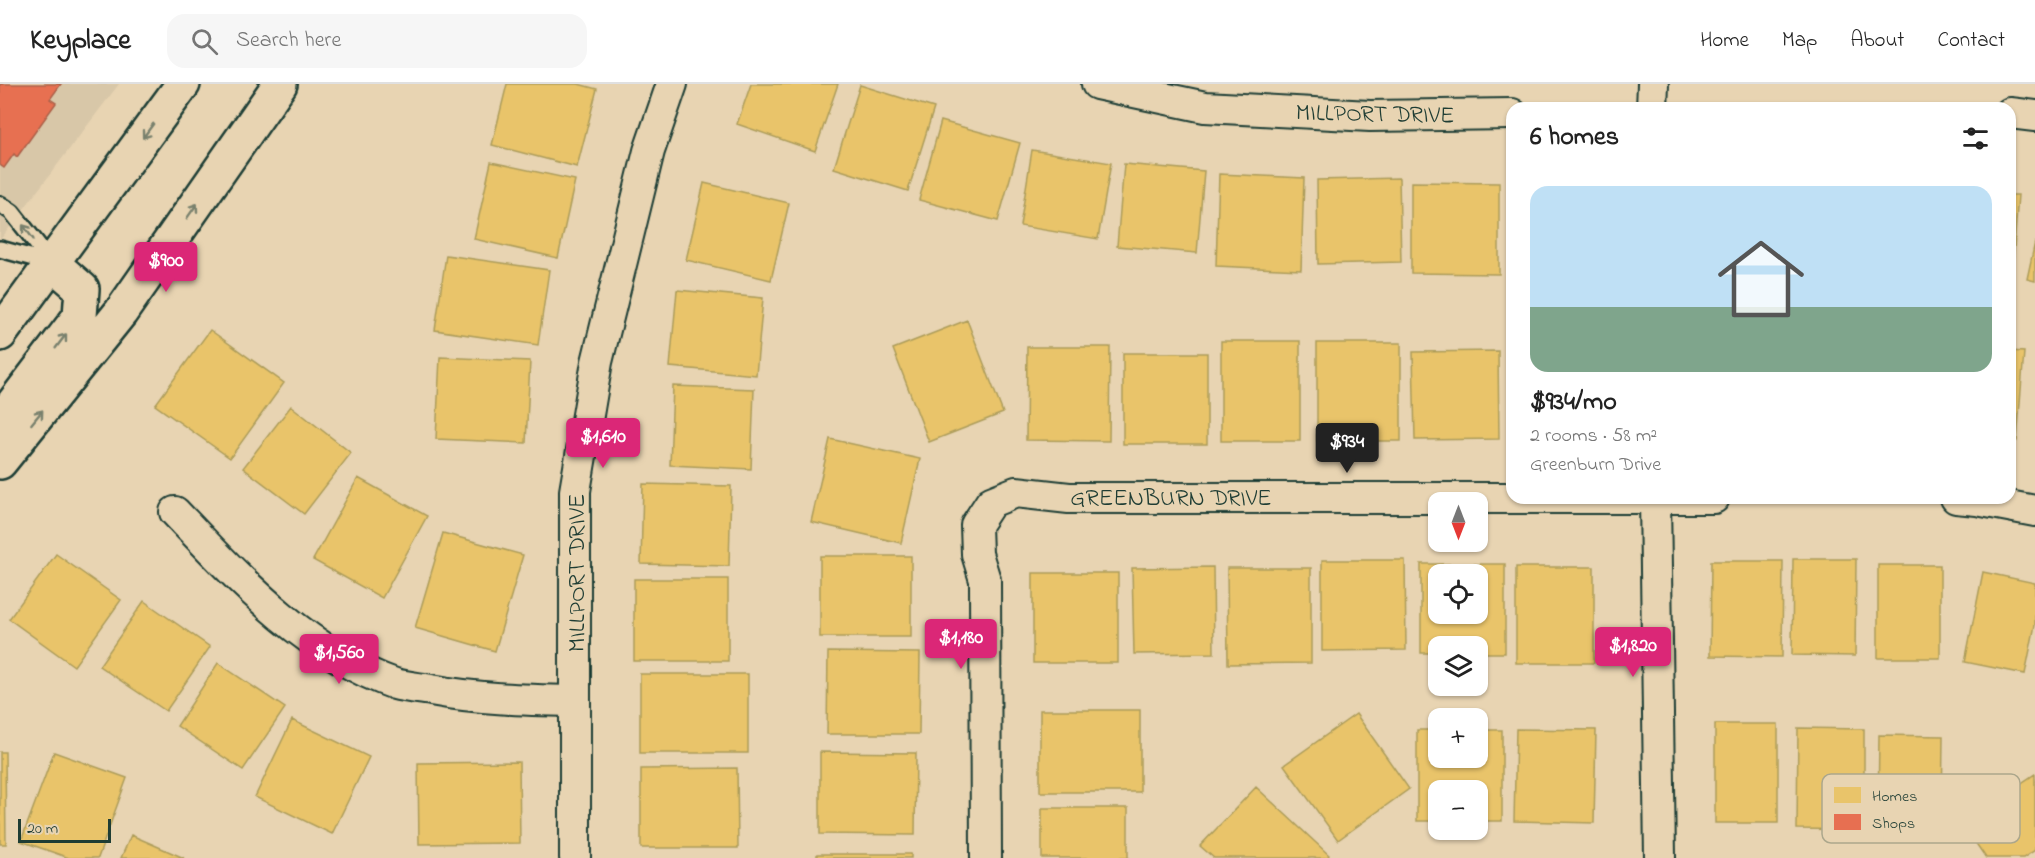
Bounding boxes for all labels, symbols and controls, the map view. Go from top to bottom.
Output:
search box [167,14,587,68]
text: Keyplace [30,21,131,62]
icon: search [188,25,221,58]
text: Search here [236,25,341,57]
text: Home [1700,26,1749,56]
text: Map [1782,26,1817,56]
text: About [1850,26,1904,56]
text: Contact [1937,26,2005,56]
street label: MILLPORT DRIVE [1295,97,1455,134]
text: 6 homes [1530,119,1619,157]
icon: filters [1959,122,1992,155]
one-way arrow [142,123,155,139]
one-way arrow [186,204,198,220]
one-way arrow [21,224,34,240]
icon: home [1707,225,1815,333]
pin: $900 [130,242,202,293]
text: $900 [148,247,184,276]
one-way arrow [54,334,67,350]
text: $934/mo [1530,384,1617,422]
one-way arrow [30,409,43,425]
pin: $1,610 [554,418,652,469]
text: 2 rooms · 58 m² [1530,422,1657,451]
text: $1,610 [580,423,626,452]
pin: $934 [1311,423,1383,474]
text: $934 [1330,428,1364,457]
text: Greenburn Drive [1530,451,1661,480]
street label: GREENBURN DRIVE [1070,482,1272,517]
north arrow [1428,492,1488,552]
map controls [1428,492,1488,840]
street label: MILLPORT DRIVE [561,494,596,652]
button: locate [1428,564,1488,624]
pin: $1,180 [912,619,1010,670]
text: $1,180 [939,624,983,653]
pin: $1,820 [1584,627,1682,678]
text: $1,820 [1609,632,1657,661]
pin: $1,560 [290,634,388,685]
button: layers [1428,636,1488,696]
text: $1,560 [314,639,364,668]
button: + [1428,708,1488,768]
legend [1822,774,2020,843]
button: − [1428,780,1488,840]
text: Homes [1872,785,1917,809]
text: Shops [1872,812,1915,836]
scale bar [18,816,111,844]
text: 20 m [27,817,58,841]

